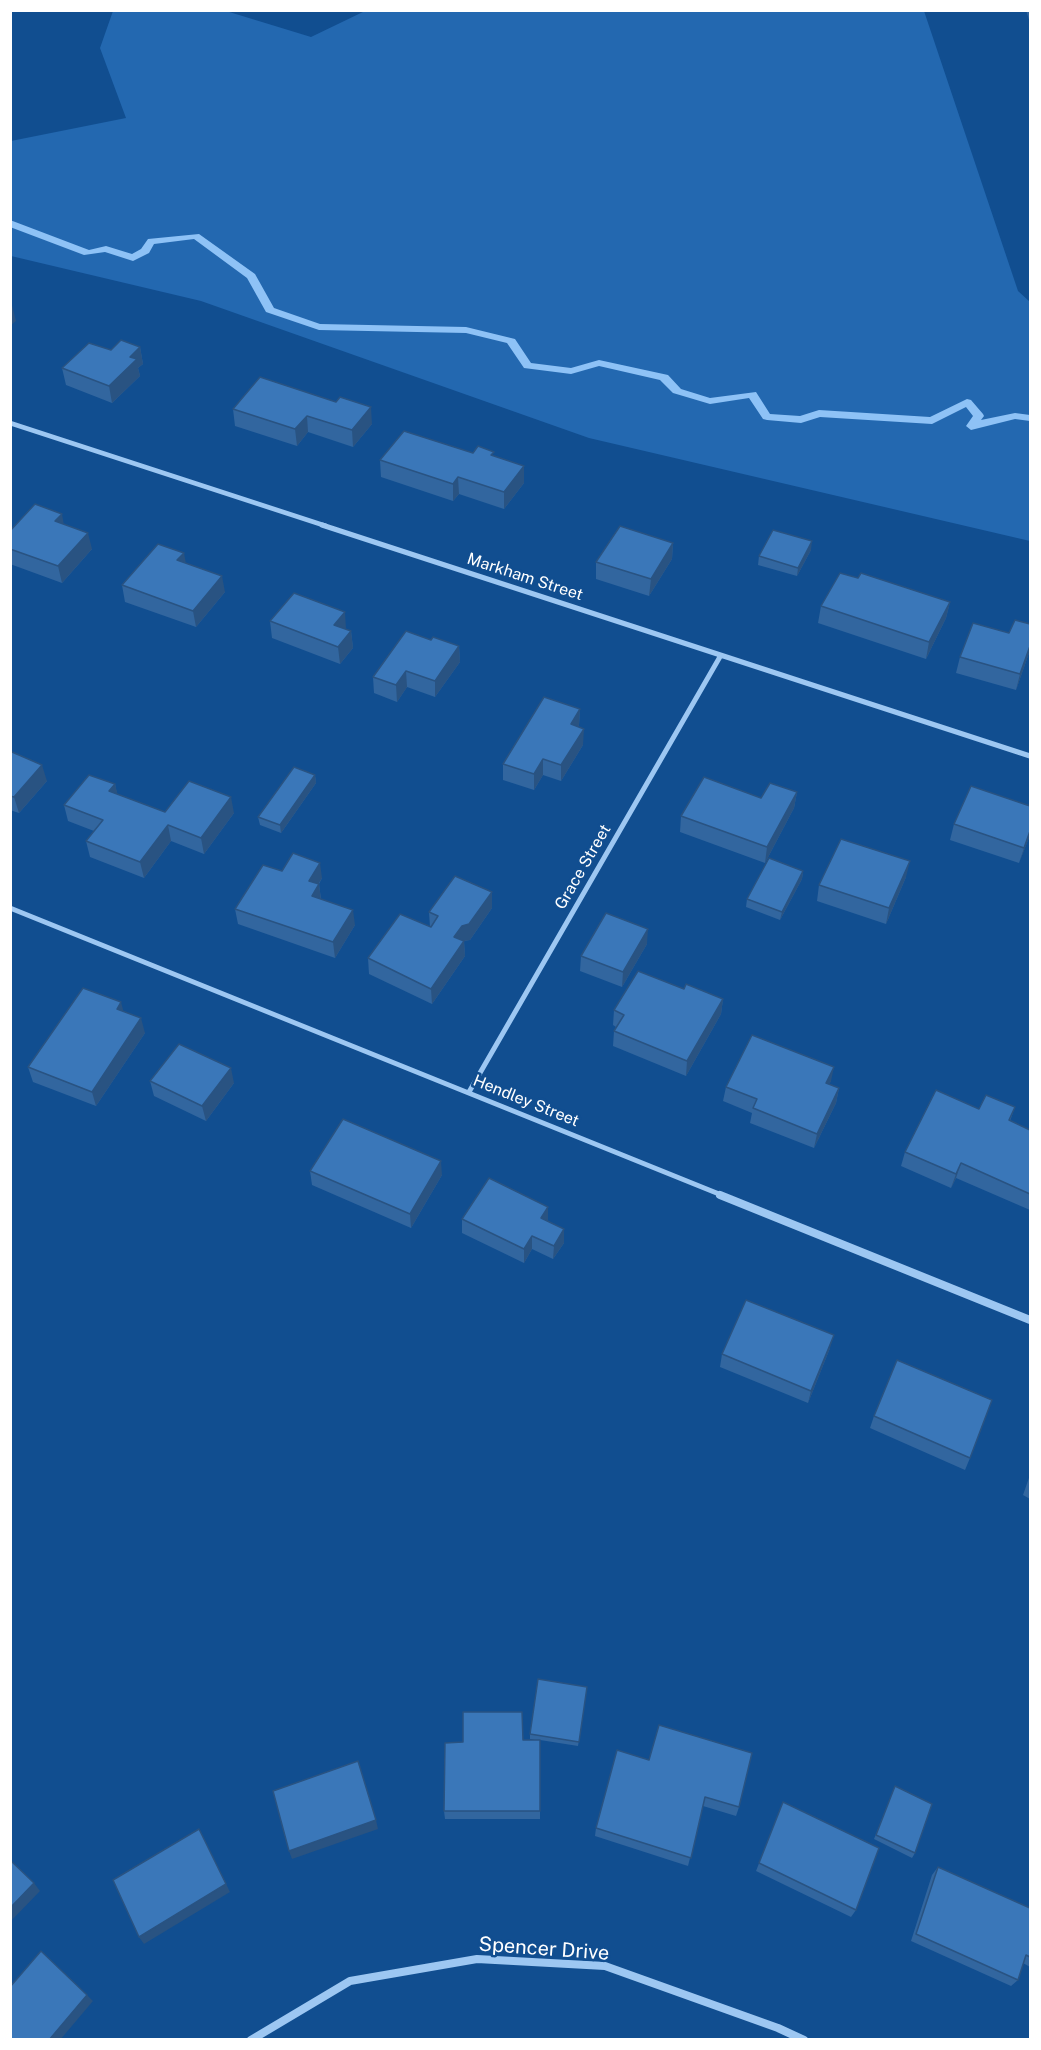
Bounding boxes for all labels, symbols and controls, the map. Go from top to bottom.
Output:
street label: Markham Street [465,549,585,605]
street label: Grace Street [551,821,615,913]
street label: Hendley Street [470,1071,582,1131]
street label: Spencer Drive [478,1932,610,1966]

